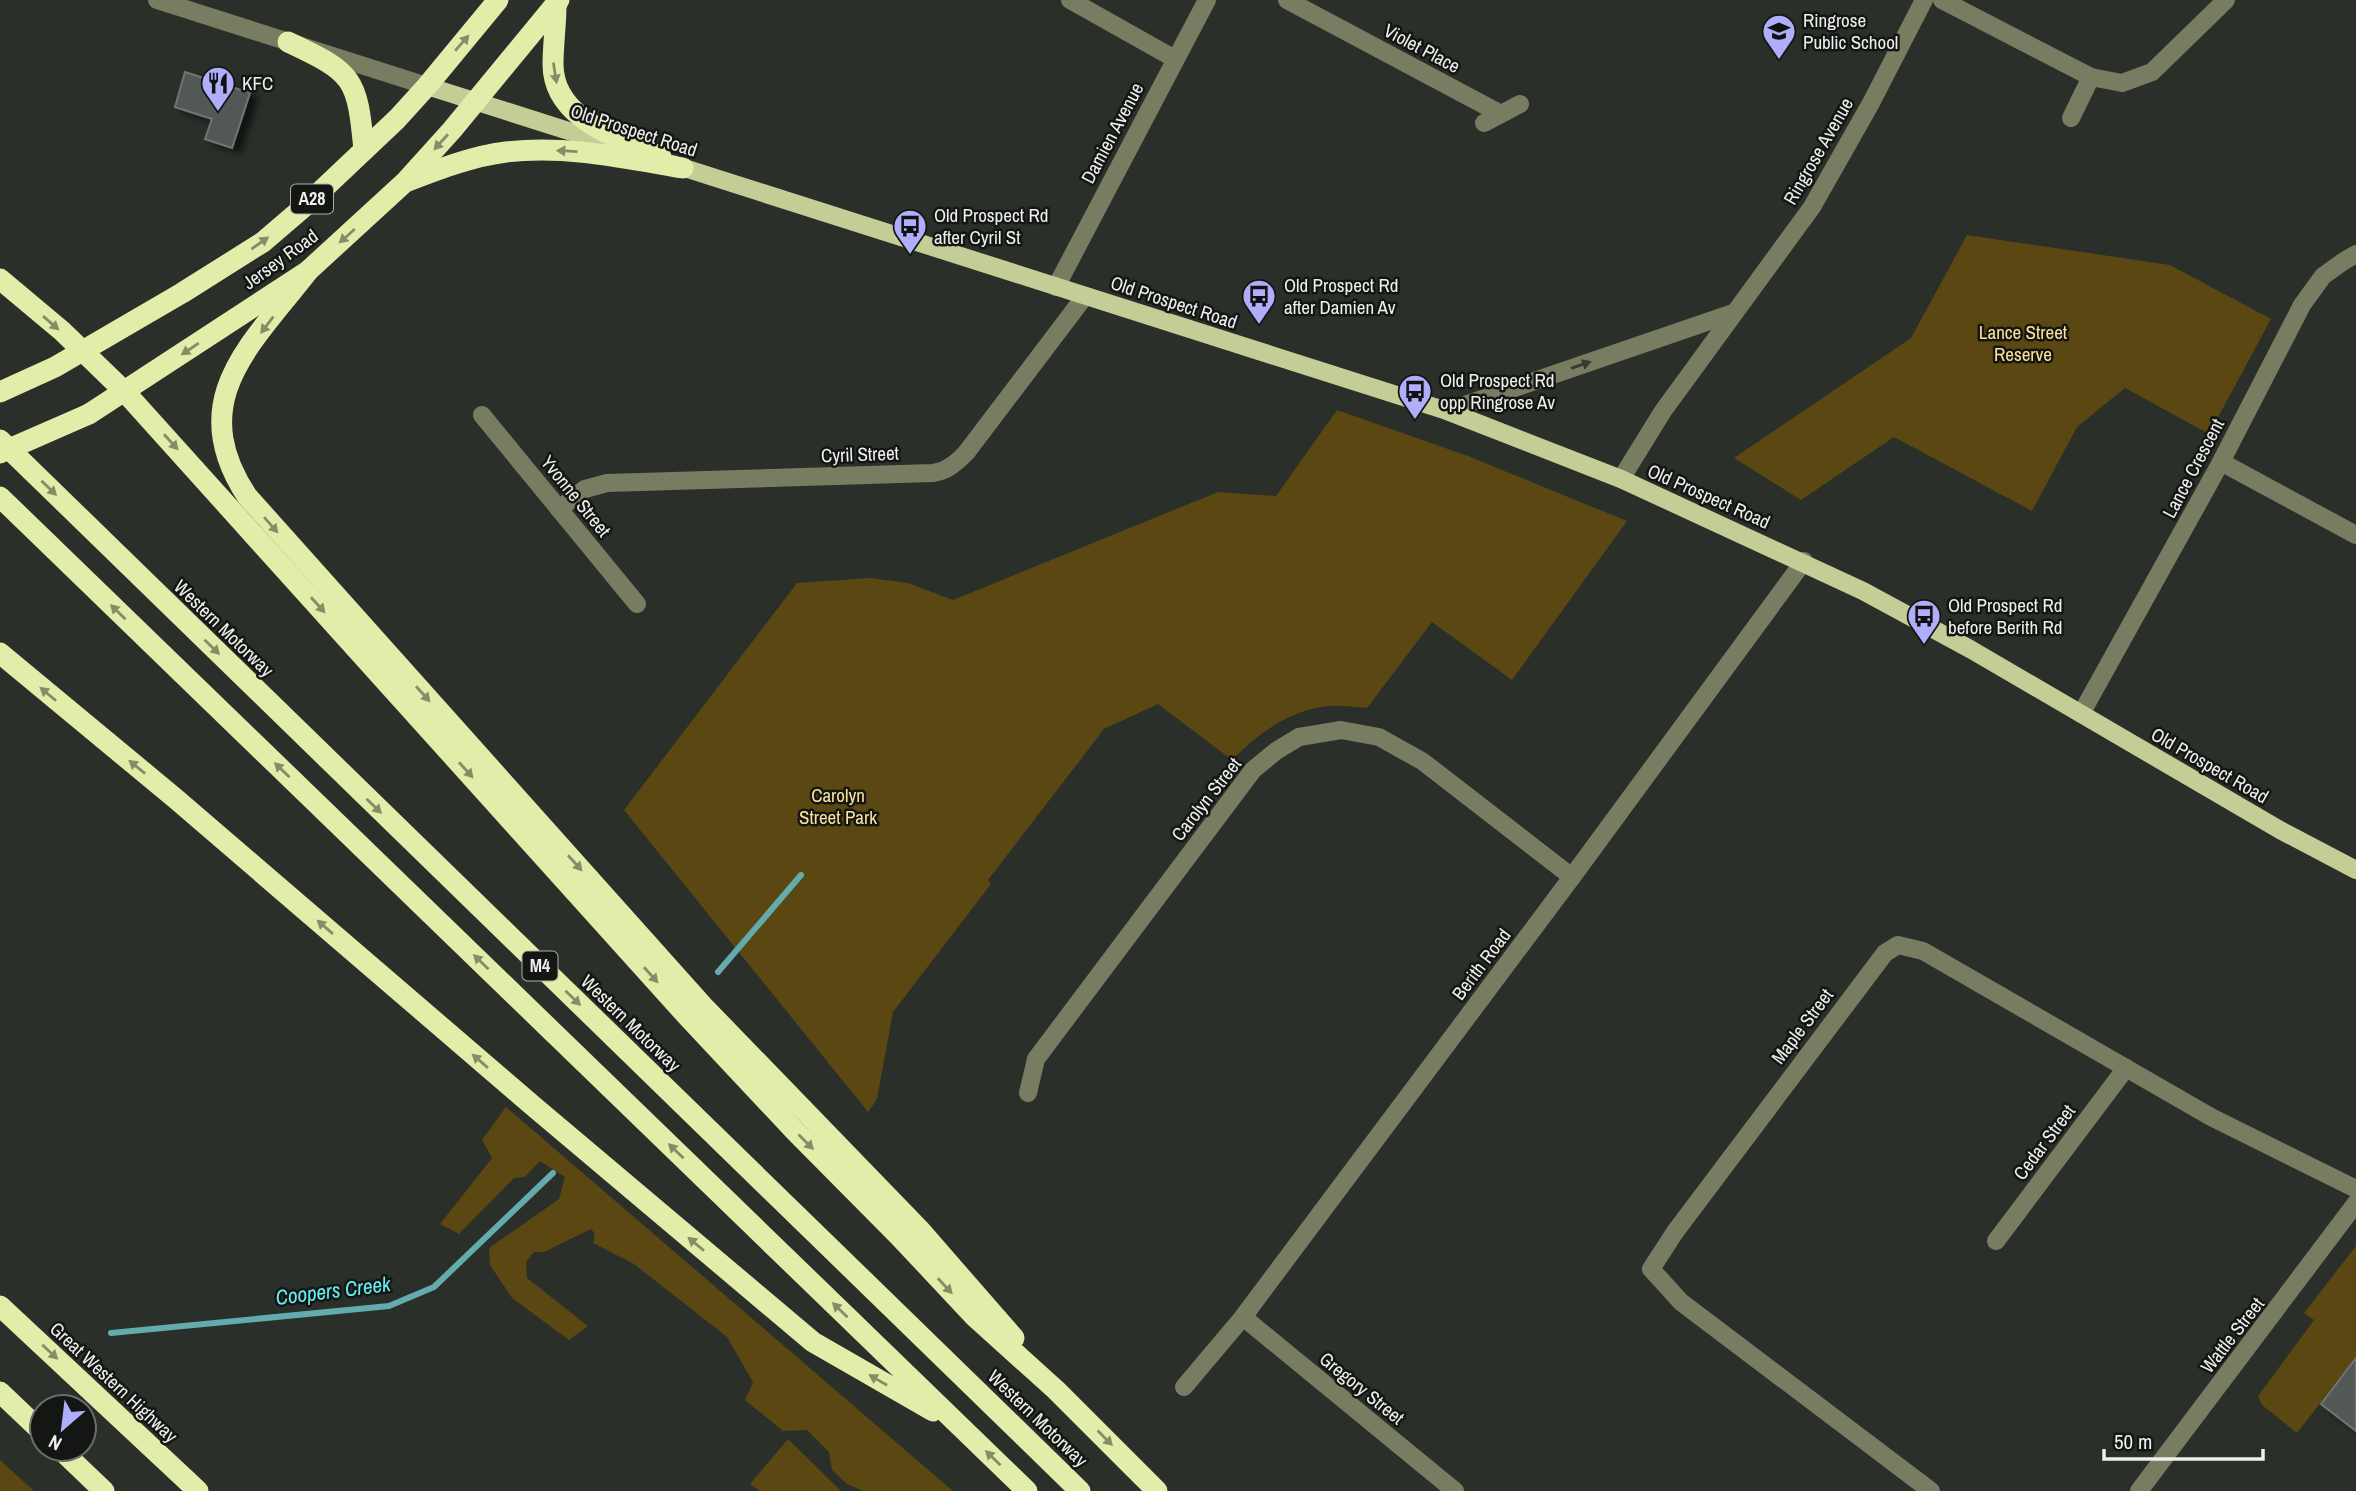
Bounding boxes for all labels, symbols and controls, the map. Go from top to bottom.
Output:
place label: Ringrose Public School [1803,7,1898,55]
school or university icon: Ringrose Public School [1760,12,1798,61]
street label: Violet Place [1379,17,1465,79]
one-way arrow [454,34,469,51]
one-way arrow [550,62,561,84]
restaurant icon: KFC [199,64,237,113]
place label: KFC [242,70,273,96]
street label: Damien Avenue [1075,78,1149,188]
street label: Ringrose Avenue [1777,93,1859,209]
street label: Old Prospect Road [567,97,701,163]
one-way arrow [433,133,449,150]
one-way arrow [556,145,578,156]
road number: A28 [291,184,333,214]
place label: Old Prospect Rd after Cyril St [934,202,1048,250]
bus stop icon: Old Prospect Rd after Cyril St [891,207,929,256]
street label: Jersey Road [237,223,323,295]
one-way arrow [338,228,356,244]
one-way arrow [251,236,269,250]
street label: Old Prospect Road [1107,269,1241,335]
place label: Old Prospect Rd after Damien Av [1284,272,1398,320]
bus stop icon: Old Prospect Rd after Damien Av [1240,277,1278,326]
one-way arrow [43,315,60,330]
one-way arrow [260,316,274,334]
park label: Lance Street Reserve [1979,319,2068,367]
one-way arrow [181,342,199,356]
one-way arrow [1571,359,1592,370]
place label: Old Prospect Rd opp Ringrose Av [1440,367,1555,415]
bus stop icon: Old Prospect Rd opp Ringrose Av [1396,372,1434,421]
street label: Lance Crescent [2156,413,2230,522]
one-way arrow [163,433,179,451]
street label: Cyril Street [821,440,900,468]
street label: Yvonne Street [535,450,617,543]
street label: Old Prospect Road [1644,457,1774,535]
one-way arrow [40,479,57,495]
one-way arrow [263,516,279,534]
street label: Western Motorway [168,574,280,683]
place label: Old Prospect Rd before Berith Rd [1948,592,2062,640]
one-way arrow [309,596,325,613]
bus stop icon: Old Prospect Rd before Berith Rd [1905,597,1943,646]
one-way arrow [110,604,127,620]
one-way arrow [203,638,219,655]
one-way arrow [415,685,431,703]
one-way arrow [40,687,57,702]
street label: Old Prospect Road [2146,721,2274,809]
street label: Carolyn Street [1165,751,1247,846]
one-way arrow [128,759,146,774]
one-way arrow [273,761,290,778]
one-way arrow [458,761,474,779]
park label: Carolyn Street Park [799,782,877,830]
one-way arrow [365,798,382,814]
one-way arrow [567,854,583,872]
one-way arrow [316,919,334,935]
street label: Berith Road [1446,923,1516,1005]
road number: M4 [522,951,558,981]
one-way arrow [472,953,489,970]
one-way arrow [643,966,659,984]
street label: Western Motorway [575,969,687,1078]
street label: Maple Street [1765,982,1839,1069]
one-way arrow [564,990,581,1006]
one-way arrow [471,1053,489,1069]
street label: Cedar Street [2007,1098,2081,1185]
one-way arrow [797,1133,813,1150]
one-way arrow [668,1143,685,1160]
one-way arrow [688,1237,705,1252]
water label: Coopers Creek [274,1269,394,1312]
one-way arrow [937,1277,953,1294]
street label: Wattle Street [2194,1291,2270,1378]
one-way arrow [831,1301,848,1318]
street label: Great Western Highway [44,1316,184,1448]
one-way arrow [41,1344,58,1360]
street label: Gregory Street [1314,1346,1410,1431]
street label: Western Motorway [982,1364,1094,1473]
one-way arrow [869,1374,888,1386]
north arrow [28,1393,98,1463]
scale bar [2104,1418,2263,1462]
text: 50 m [2114,1427,2152,1456]
text: N [44,1429,66,1457]
one-way arrow [1096,1430,1113,1447]
one-way arrow [985,1451,1002,1467]

